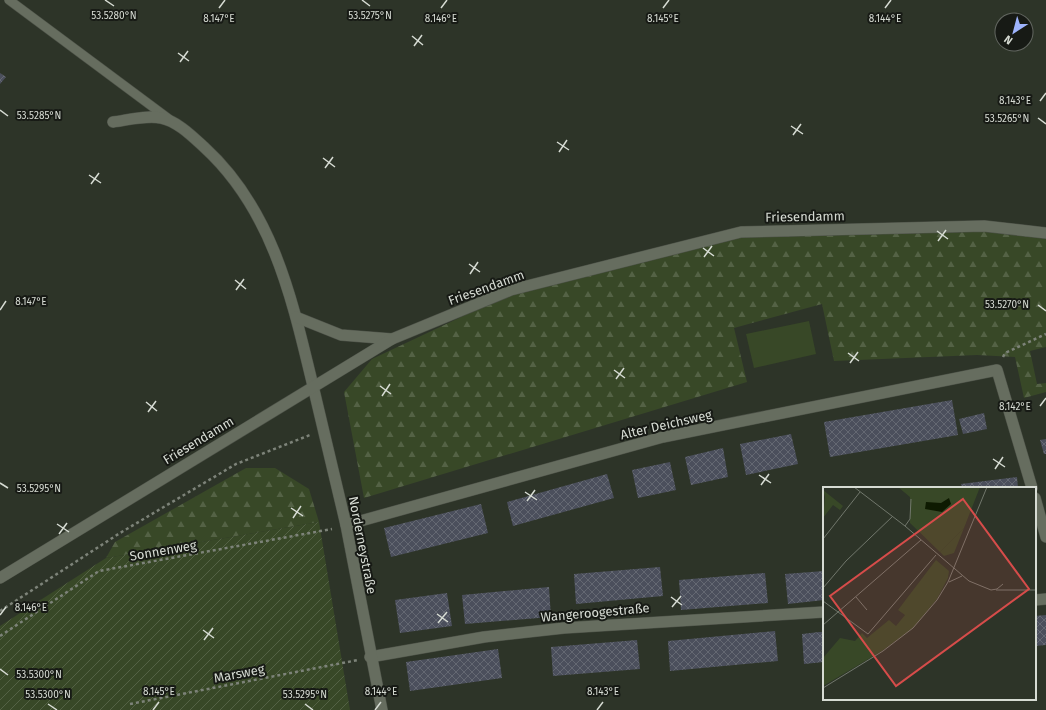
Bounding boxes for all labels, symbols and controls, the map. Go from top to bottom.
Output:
text: 53.5280°N [91,10,137,22]
text: 53.5275°N [348,10,392,22]
north arrow [994,12,1034,52]
text: 8.147°E [203,13,235,25]
text: 8.146°E [425,13,457,25]
text: 8.145°E [647,13,679,25]
text: 8.144°E [869,13,901,25]
text: N [1002,32,1015,47]
text: 8.143°E [999,95,1031,107]
text: 53.5285°N [17,110,61,122]
text: 53.5265°N [985,113,1029,125]
street label: Friesendamm [765,208,845,225]
street label: Friesendamm [446,267,526,308]
text: 8.147°E [15,296,47,308]
text: 53.5270°N [985,299,1029,311]
text: 8.142°E [999,401,1031,413]
street label: Alter Deichsweg [619,407,714,442]
street label: Friesendamm [160,413,236,467]
text: 53.5295°N [17,483,61,495]
inset map [823,487,1036,700]
street label: Norderneystraße [346,495,379,595]
street label: Sonnenweg [128,537,198,564]
street label: Wangeroogestraße [540,600,650,625]
text: 8.146°E [15,602,47,614]
street label: Marsweg [213,661,266,686]
text: 53.5300°N [16,669,62,681]
text: 8.145°E [143,686,175,698]
text: 8.144°E [365,686,397,698]
text: 8.143°E [587,686,619,698]
text: 53.5300°N [25,689,71,701]
text: 53.5295°N [283,689,327,701]

